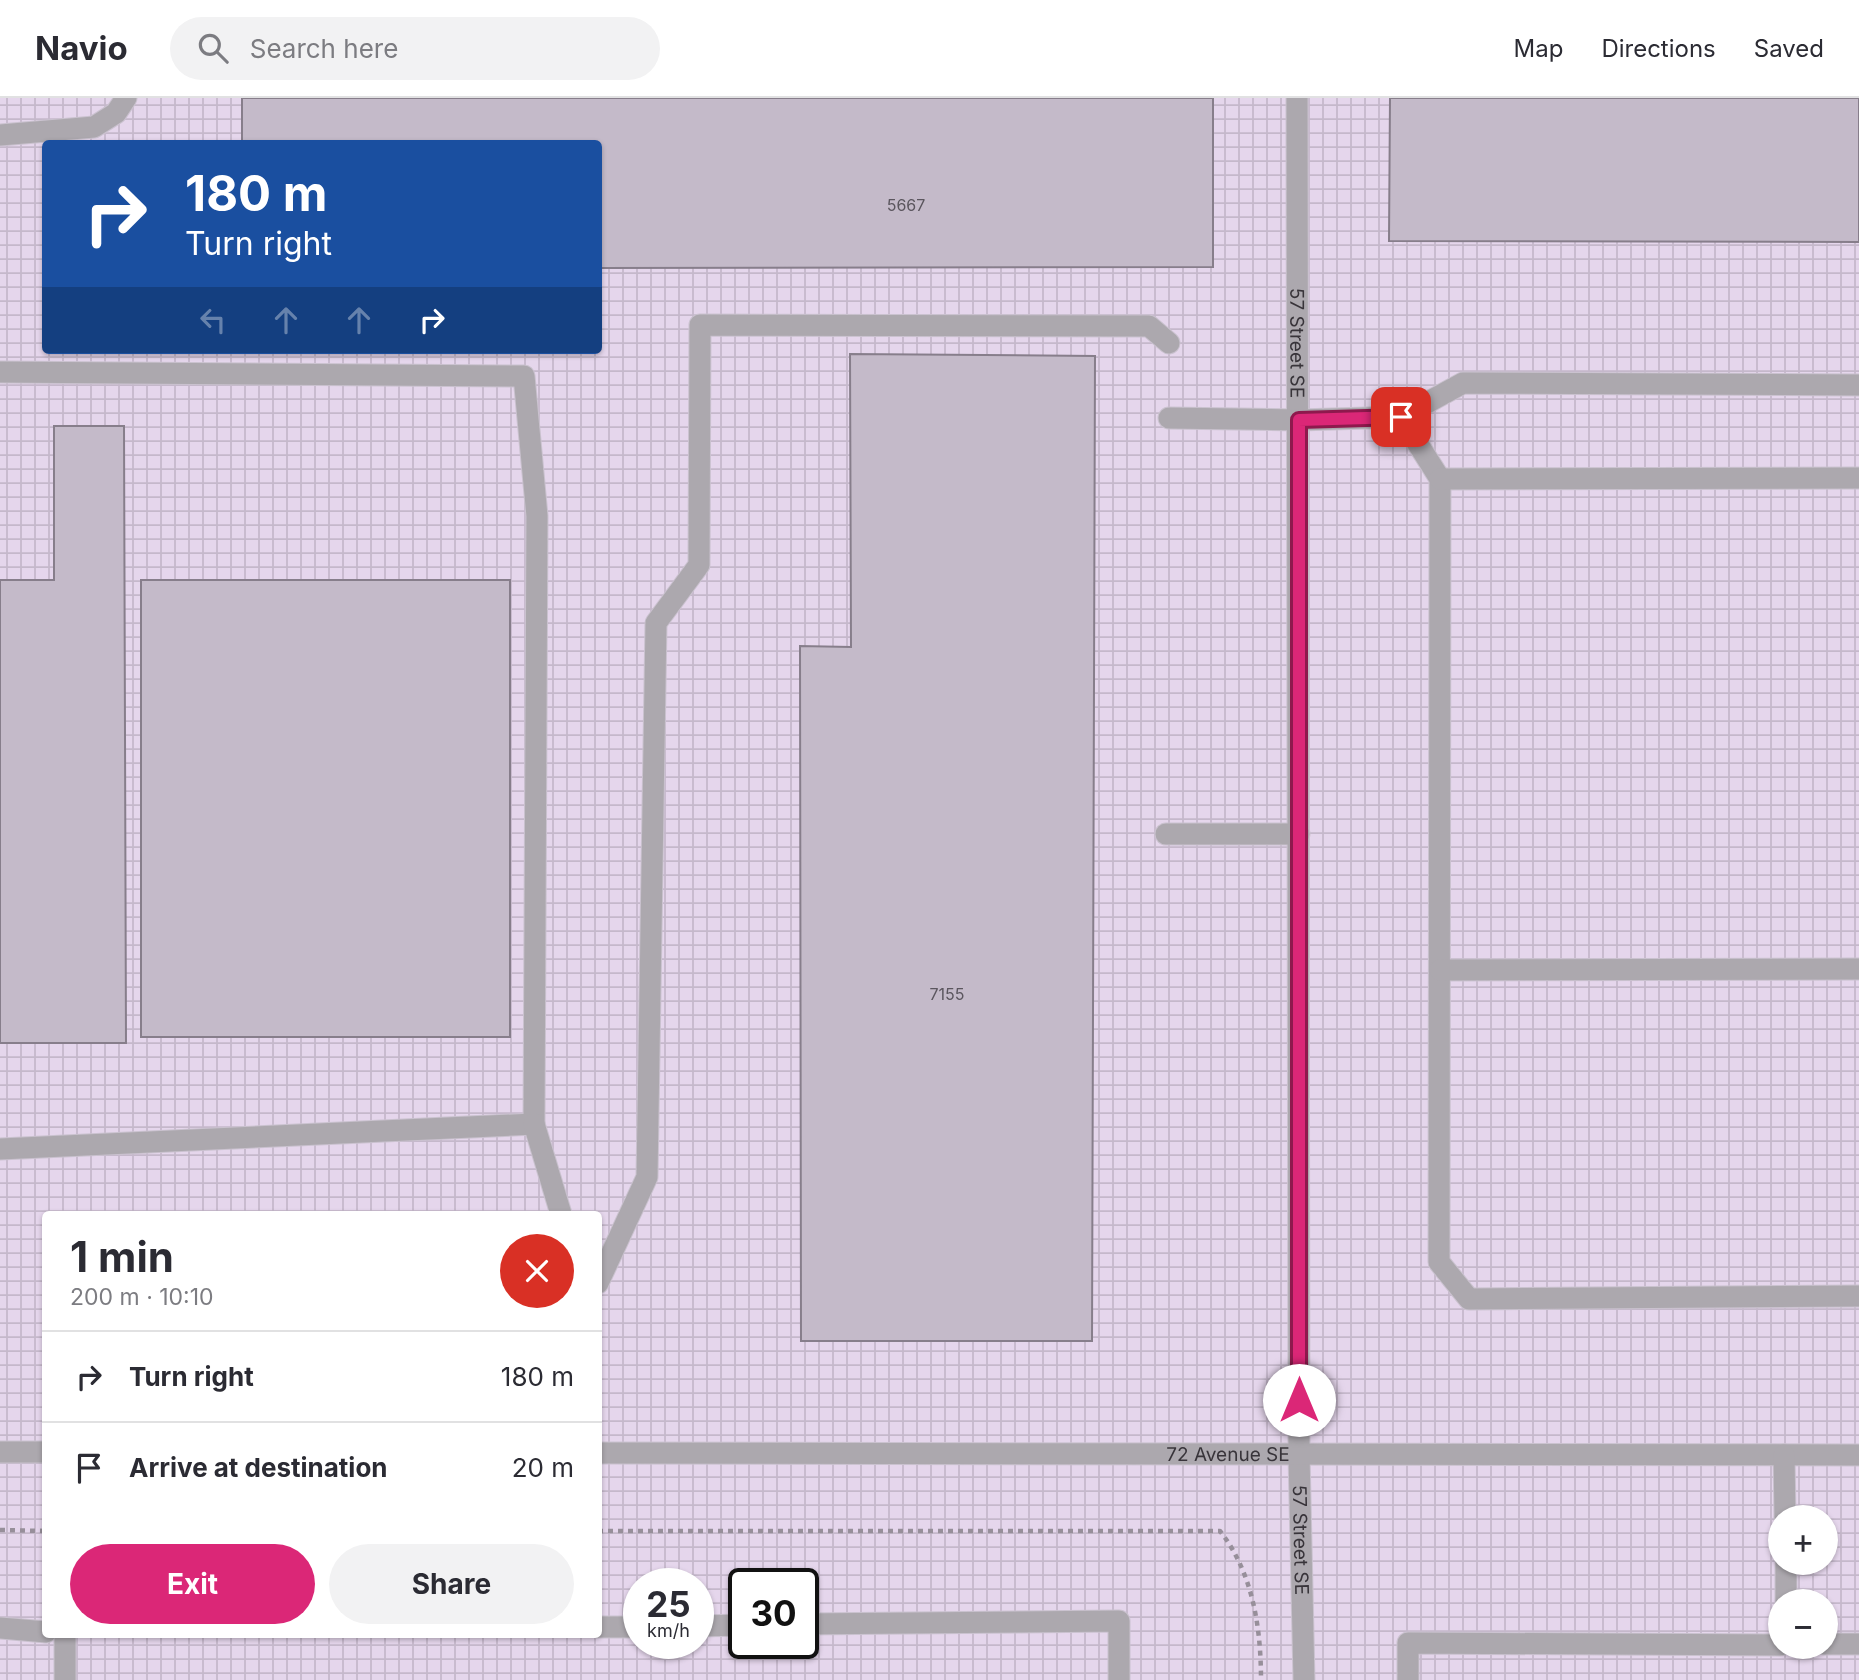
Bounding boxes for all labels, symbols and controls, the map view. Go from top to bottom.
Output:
search box [170,17,660,80]
text: Navio [35,28,128,68]
icon: search [194,29,232,67]
text: Search here [250,33,398,64]
text: Map [1514,34,1563,63]
text: Directions [1601,34,1716,63]
text: Saved [1754,34,1824,63]
text: 180 m [185,164,327,223]
icon: right [70,168,161,259]
house number: 5667 [887,195,925,215]
text: Turn right [185,224,332,263]
street label: 57 Street SE [1286,288,1309,398]
icon: left [194,301,232,339]
icon: ahead [267,301,305,339]
icon: ahead [340,301,378,339]
icon: right [413,301,451,339]
pin [1371,387,1431,447]
icon: arrive [1382,398,1420,436]
house number: 7155 [929,984,965,1004]
text: 1 min [70,1231,174,1282]
button: close [500,1234,574,1308]
text: 200 m · 10:10 [70,1283,214,1311]
icon: right [70,1358,108,1396]
text: Turn right [129,1361,254,1392]
text: 180 m [501,1361,574,1392]
position arrow [1262,1363,1336,1437]
street label: 72 Avenue SE [1166,1442,1290,1466]
icon: arrive [70,1449,108,1487]
text: Arrive at destination [129,1452,388,1483]
text: 20 m [512,1452,574,1483]
street label: 57 Street SE [1288,1485,1314,1595]
map controls [1768,1505,1838,1659]
button: + [1768,1505,1838,1575]
button: Exit [70,1544,315,1624]
button: Share [329,1544,574,1624]
speed limit sign: 30 [728,1568,819,1659]
text: 25 [646,1583,691,1625]
button: − [1768,1589,1838,1659]
text: km/h [647,1620,690,1641]

